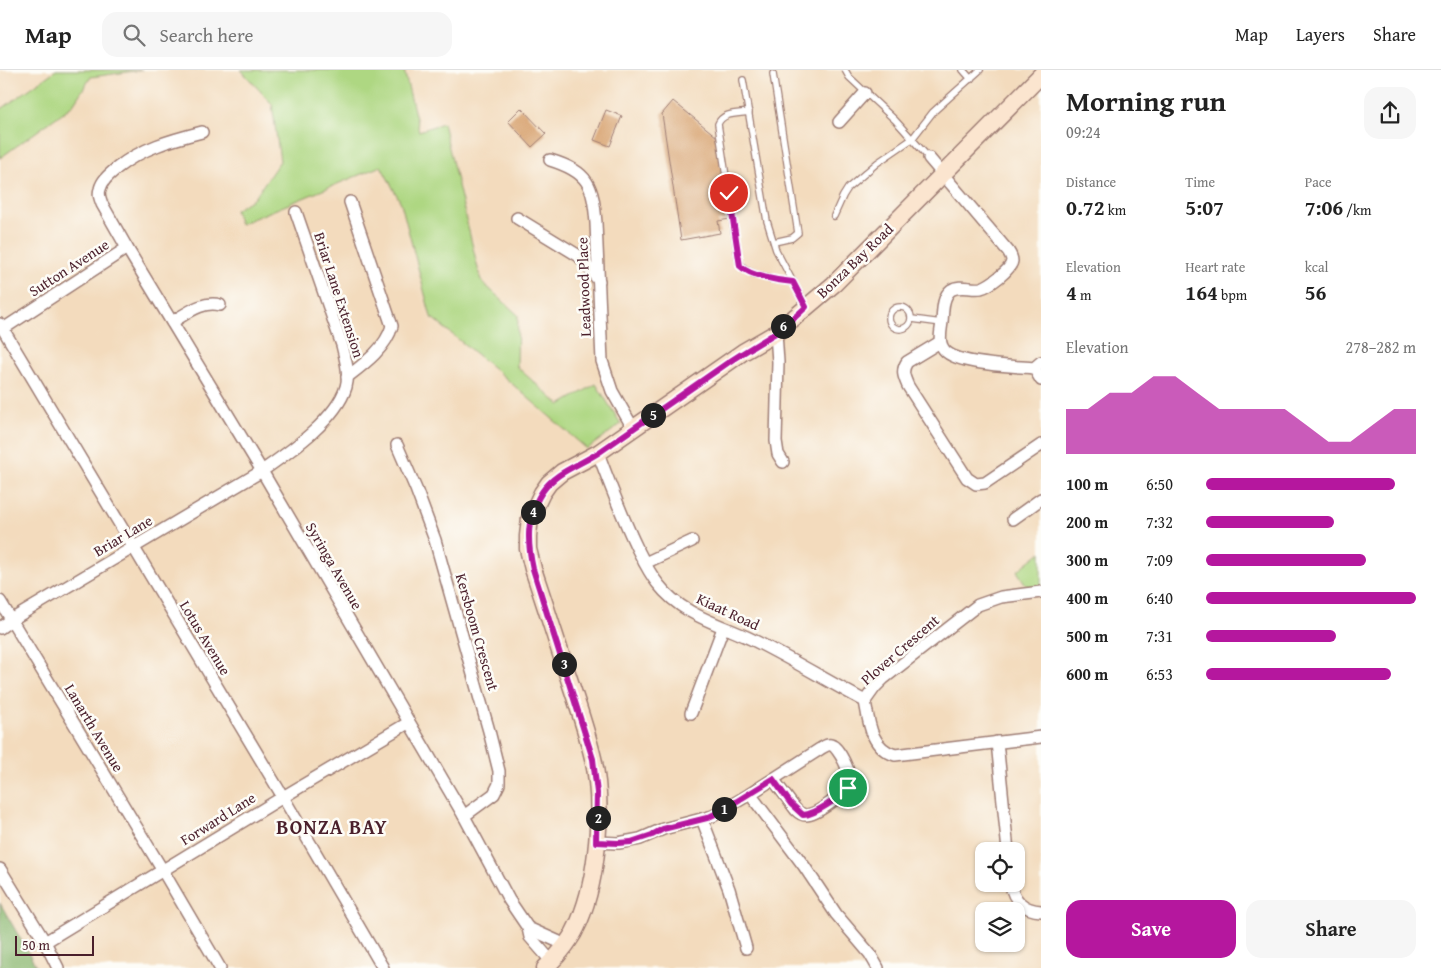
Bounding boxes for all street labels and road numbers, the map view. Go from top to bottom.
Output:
street label: Bonza Bay Road [812,219,898,303]
street label: Briar Lane Extension [309,229,370,361]
street label: Sutton Avenue [25,234,113,301]
street label: Leadwood Place [571,237,596,337]
street label: Briar Lane [89,510,156,561]
street label: Syringa Avenue [301,518,368,613]
street label: Kersboom Crescent [451,571,504,694]
street label: Kiaat Road [693,588,763,635]
street label: Lotus Avenue [175,596,236,679]
street label: Plover Crescent [856,609,944,690]
street label: Lanarth Avenue [60,680,129,776]
street label: Forward Lane [176,787,259,850]

